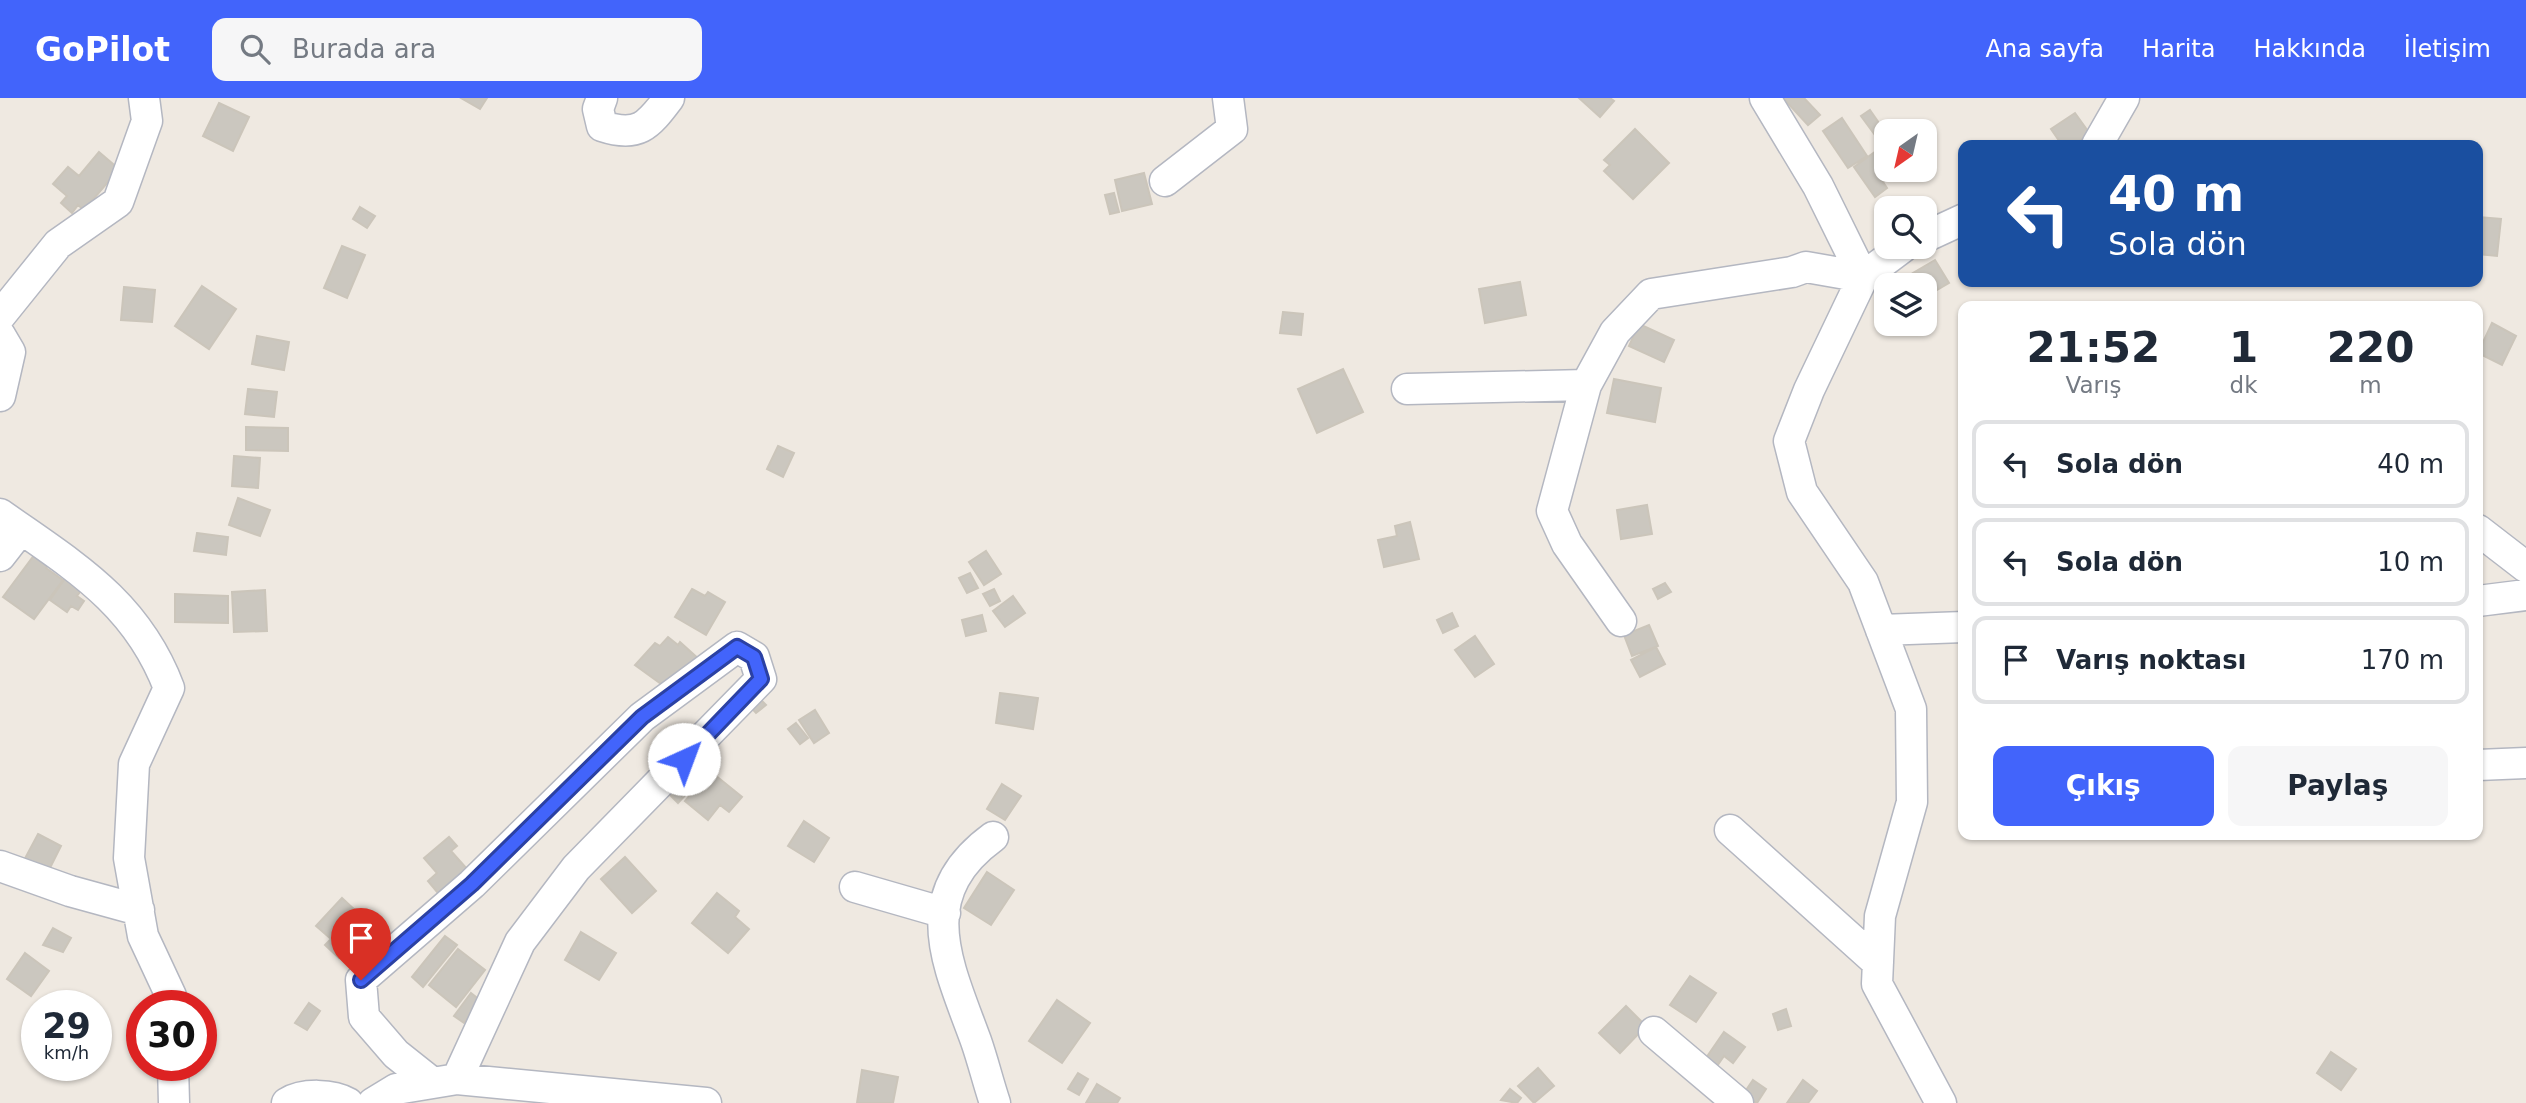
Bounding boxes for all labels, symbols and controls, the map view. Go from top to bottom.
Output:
search box [212,18,702,81]
text: GoPilot [35,30,170,69]
icon: search [236,30,274,68]
text: Burada ara [292,34,436,64]
text: Ana sayfa [1986,35,2104,63]
text: Harita [2142,35,2215,63]
text: Hakkında [2253,35,2366,63]
text: İletişim [2404,35,2491,63]
north arrow [1874,119,1937,182]
map controls [1874,119,1937,336]
text: 40 m [2108,166,2244,223]
icon: left [1993,168,2084,259]
button: search [1874,196,1937,259]
text: Sola dön [2108,225,2247,263]
button: layers [1874,273,1937,336]
text: 21:52 [2027,323,2160,372]
text: 1 [2229,323,2258,372]
text: 220 [2327,323,2414,372]
text: Varış [2066,372,2121,398]
text: dk [2230,372,2257,398]
text: m [2359,372,2382,398]
icon: left [1997,445,2035,483]
text: Sola dön [2056,449,2183,479]
text: 40 m [2377,449,2444,479]
icon: left [1997,543,2035,581]
text: Sola dön [2056,547,2183,577]
text: 10 m [2377,547,2444,577]
icon: arrive [1997,641,2035,679]
text: Varış noktası [2056,645,2247,675]
text: 170 m [2361,645,2444,675]
position arrow [647,722,721,796]
button: Çıkış [1993,746,2214,826]
button: Paylaş [2228,746,2448,826]
pin [331,908,391,980]
icon: arrive [342,919,380,957]
speed limit sign: 30 [126,990,217,1081]
text: 29 [42,1006,91,1046]
text: km/h [44,1042,89,1063]

